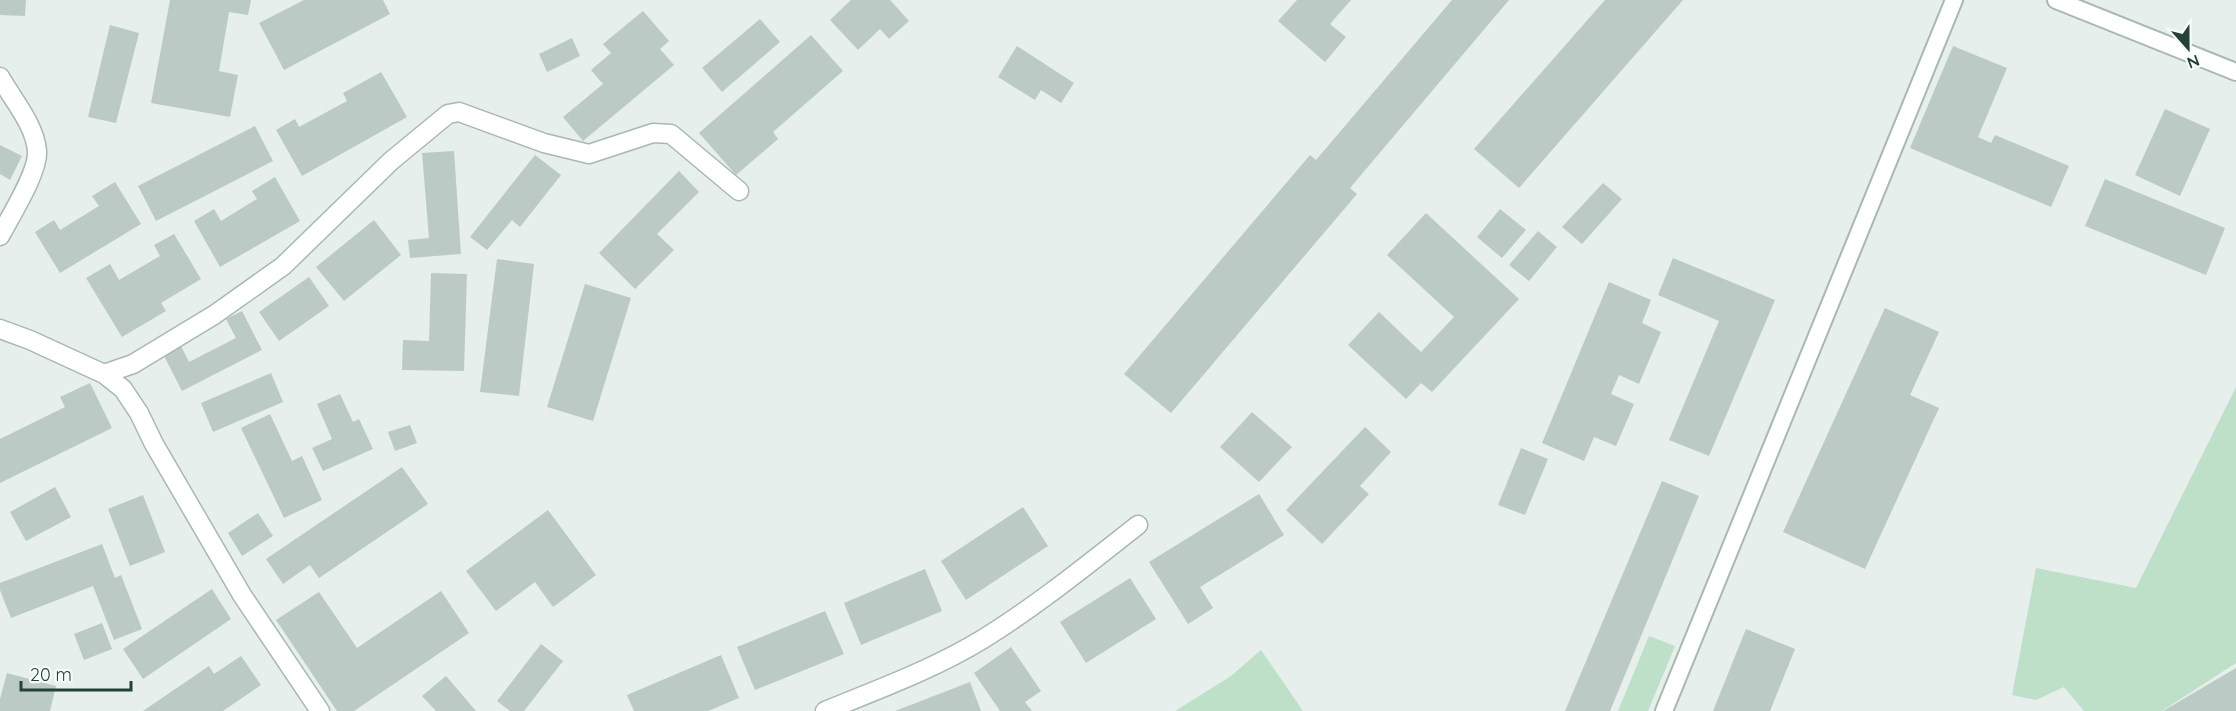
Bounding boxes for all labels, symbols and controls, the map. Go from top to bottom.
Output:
north arrow [2158,18,2218,78]
text: N [2184,51,2202,73]
scale bar [21,654,130,692]
text: 20 m [30,663,72,686]

